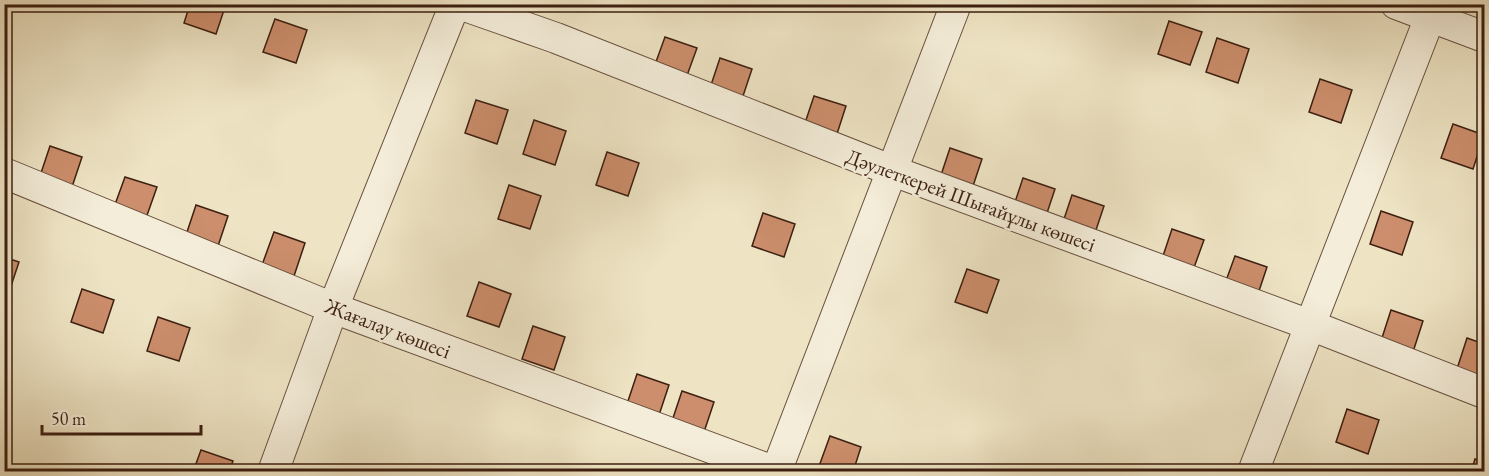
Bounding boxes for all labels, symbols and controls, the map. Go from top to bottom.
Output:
street label: Дәулеткерей Шығайұлы көшесі [842,142,1100,258]
street label: Жағалау көшесі [320,291,455,364]
scale bar [42,398,201,436]
text: 50 m [51,407,86,430]

